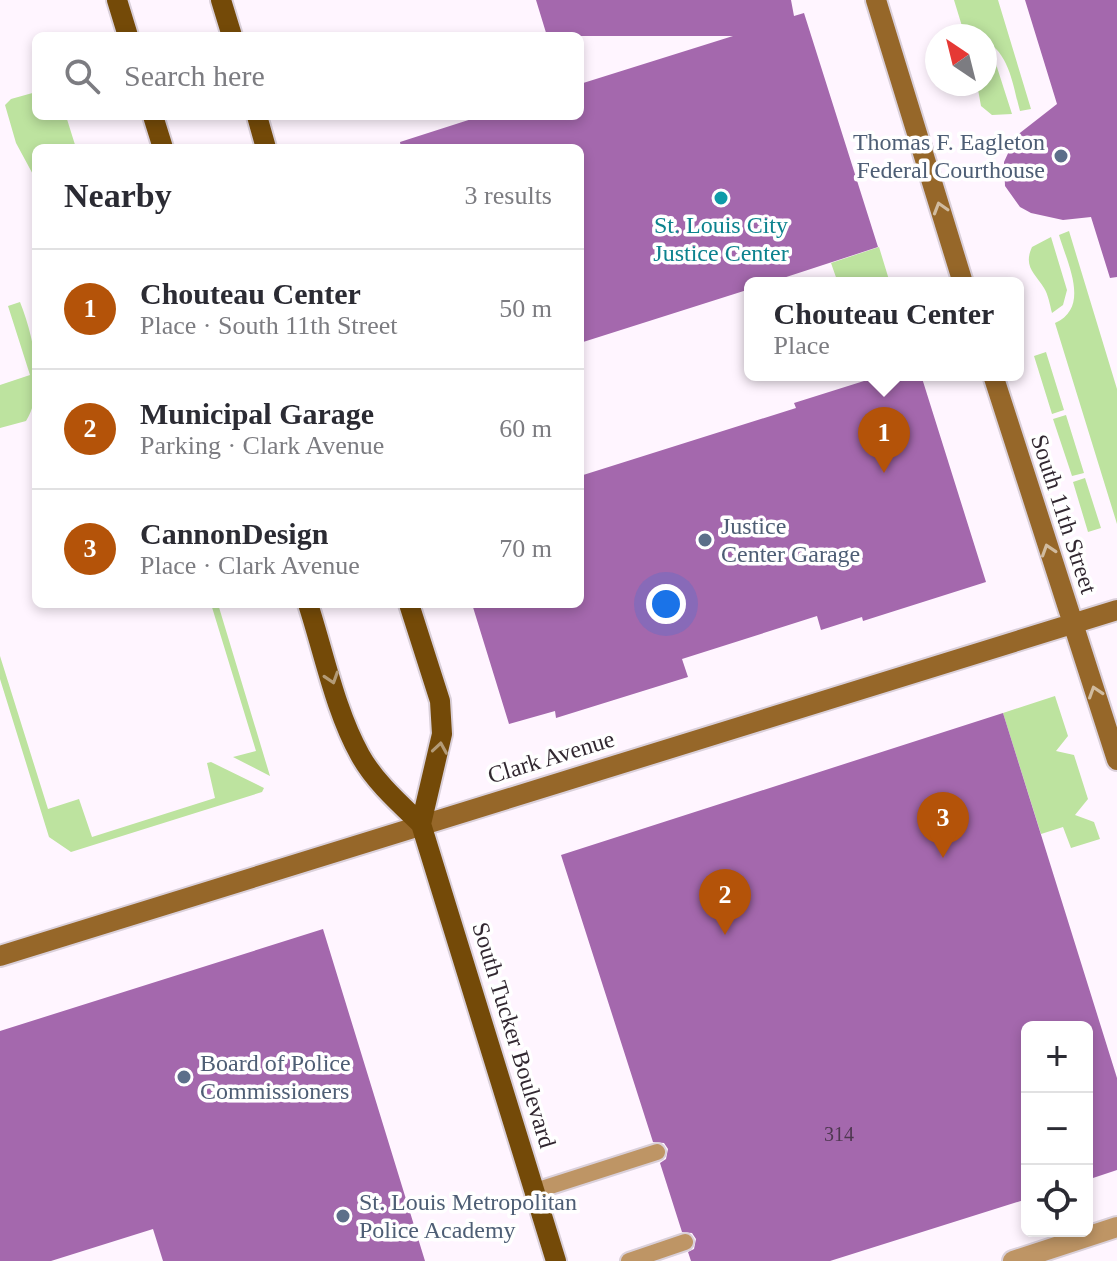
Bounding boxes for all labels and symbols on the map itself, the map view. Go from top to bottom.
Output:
north arrow [925,24,997,96]
place label: Thomas F. Eagleton Federal Courthouse [853,129,1045,183]
marker: Thomas F. Eagleton Federal Courthouse [1052,147,1070,165]
marker: St. Louis City Justice Center [712,189,730,207]
one-way arrow [933,202,949,216]
place label: St. Louis City Justice Center [653,212,789,266]
pin: 1 [858,407,910,473]
street label: South 11th Street [1026,431,1102,597]
place label: Justice Center Garage [721,513,860,567]
marker: Justice Center Garage [696,531,714,549]
one-way arrow [1041,544,1057,558]
your location [646,584,686,624]
one-way arrow [323,671,339,685]
one-way arrow [1088,685,1104,699]
street label: Clark Avenue [485,725,617,789]
one-way arrow [431,742,448,755]
pin: 3 [917,792,969,858]
pin: 2 [699,869,751,935]
street label: South Tucker Boulevard [467,919,561,1151]
place label: Board of Police Commissioners [200,1050,351,1104]
marker: Board of Police Commissioners [175,1068,193,1086]
house number: 314 [824,1123,854,1145]
place label: St. Louis Metropolitan Police Academy [359,1189,577,1243]
marker: St. Louis Metropolitan Police Academy [334,1207,352,1225]

